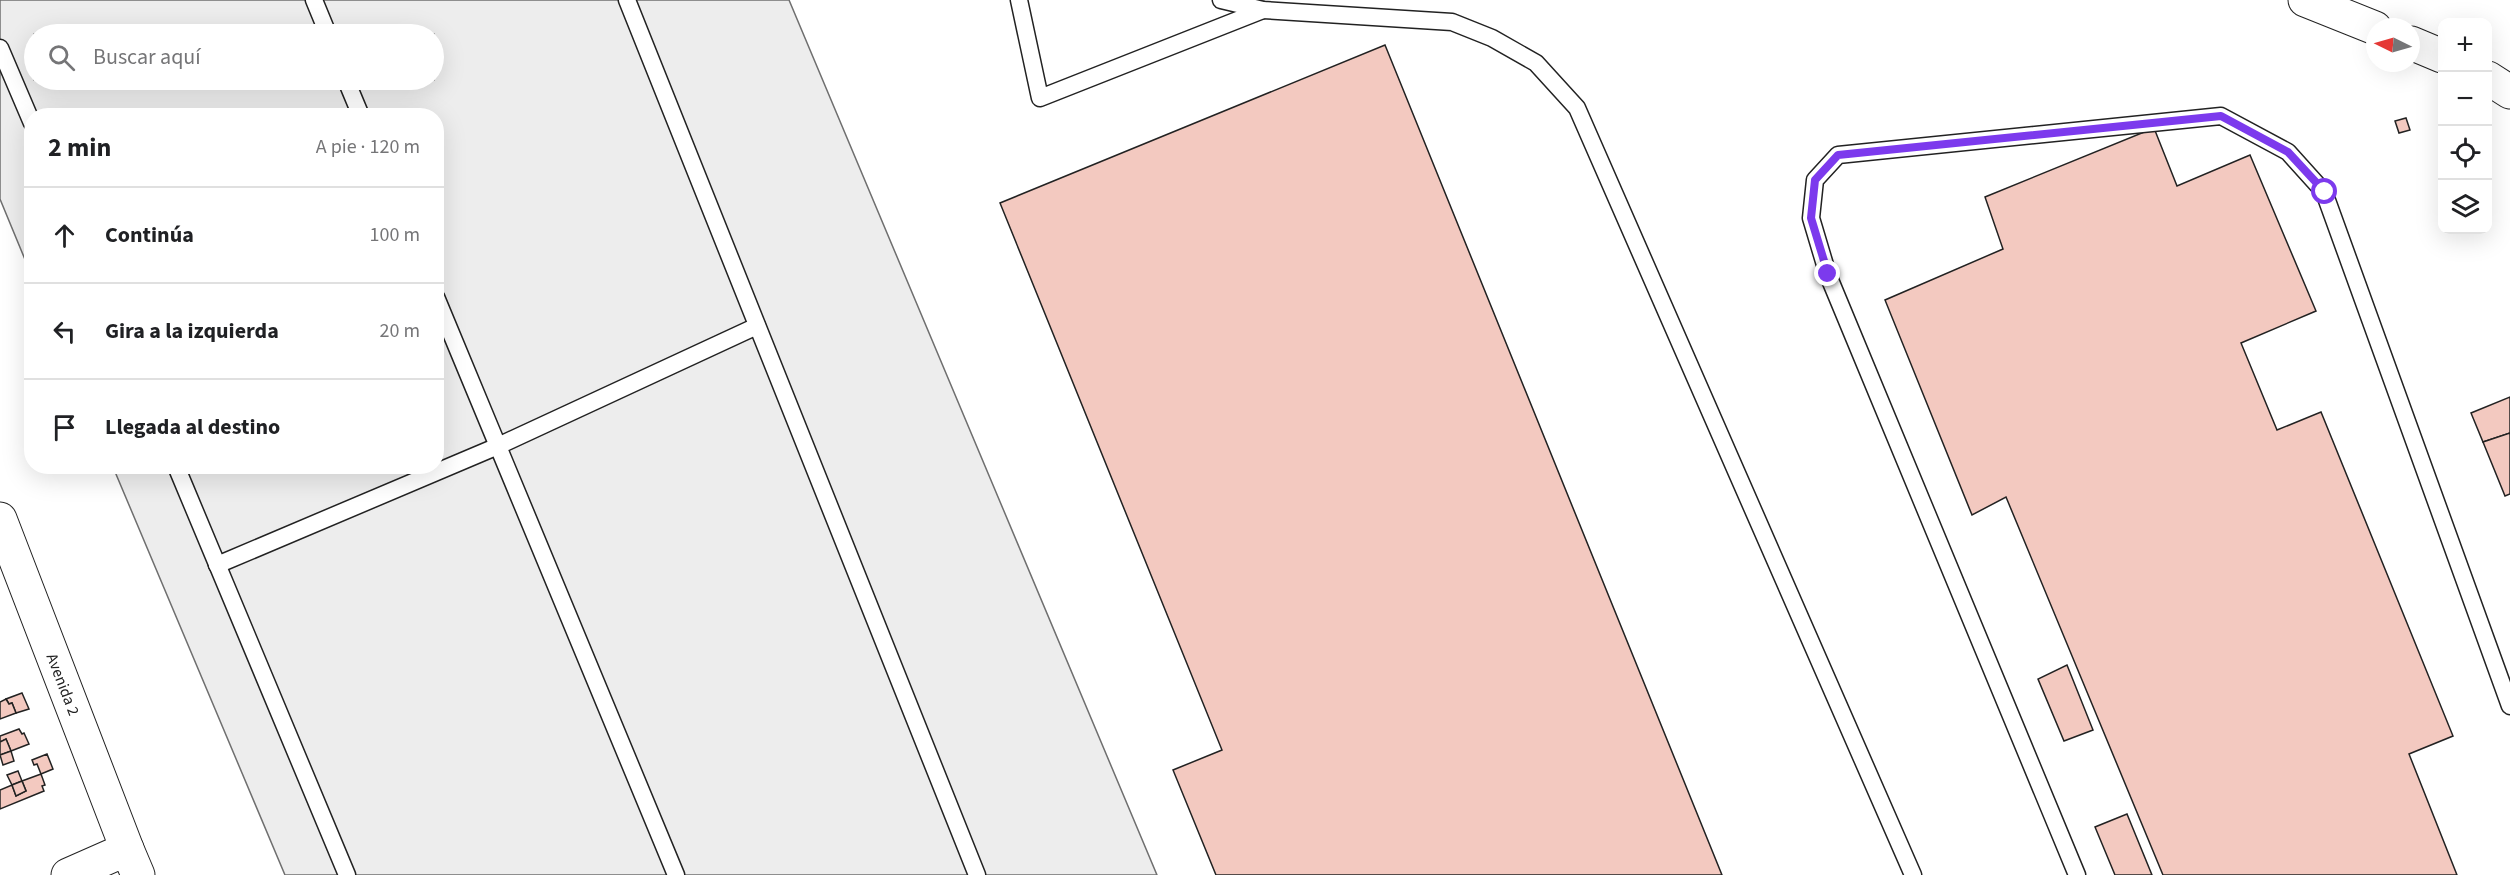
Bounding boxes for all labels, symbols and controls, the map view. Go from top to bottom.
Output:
north arrow [2366,18,2420,72]
map controls [2438,18,2492,234]
button: + [2438,18,2492,72]
search box [24,24,444,90]
icon: search [45,41,78,74]
text: Buscar aquí [93,41,201,73]
button: − [2438,72,2492,126]
button: locate [2438,126,2492,180]
text: 2 min [48,129,111,166]
text: A pie · 120 m [316,133,420,161]
route start [2311,178,2337,204]
button: layers [2438,180,2492,234]
icon: ahead [48,219,81,252]
text: Continúa [105,219,194,251]
text: 100 m [370,221,420,249]
route end [1814,260,1840,286]
icon: left [48,315,81,348]
text: Gira a la izquierda [105,315,279,347]
text: 20 m [380,317,420,345]
icon: arrive [48,411,81,444]
text: Llegada al destino [105,411,280,443]
street label: Avenida 2 [41,650,85,719]

